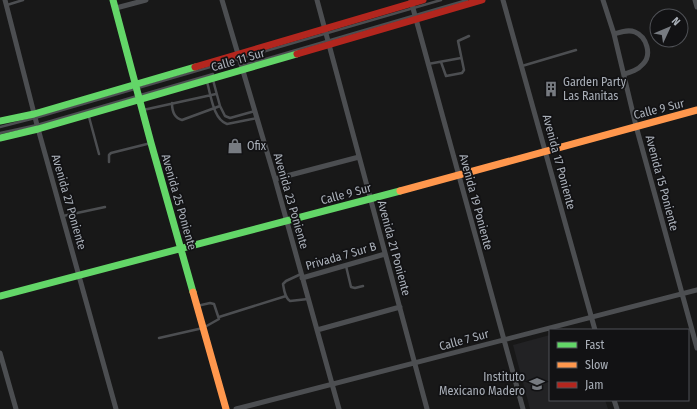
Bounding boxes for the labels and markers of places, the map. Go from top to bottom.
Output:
place label: Garden Party Las Ranitas [563,75,627,103]
building icon: Garden Party Las Ranitas [542,80,560,98]
shop icon: Ofix [226,137,244,155]
place label: Ofix [247,139,267,153]
place label: Instituto Mexicano Madero [439,370,525,398]
school or university icon: Instituto Mexicano Madero [528,375,546,393]

